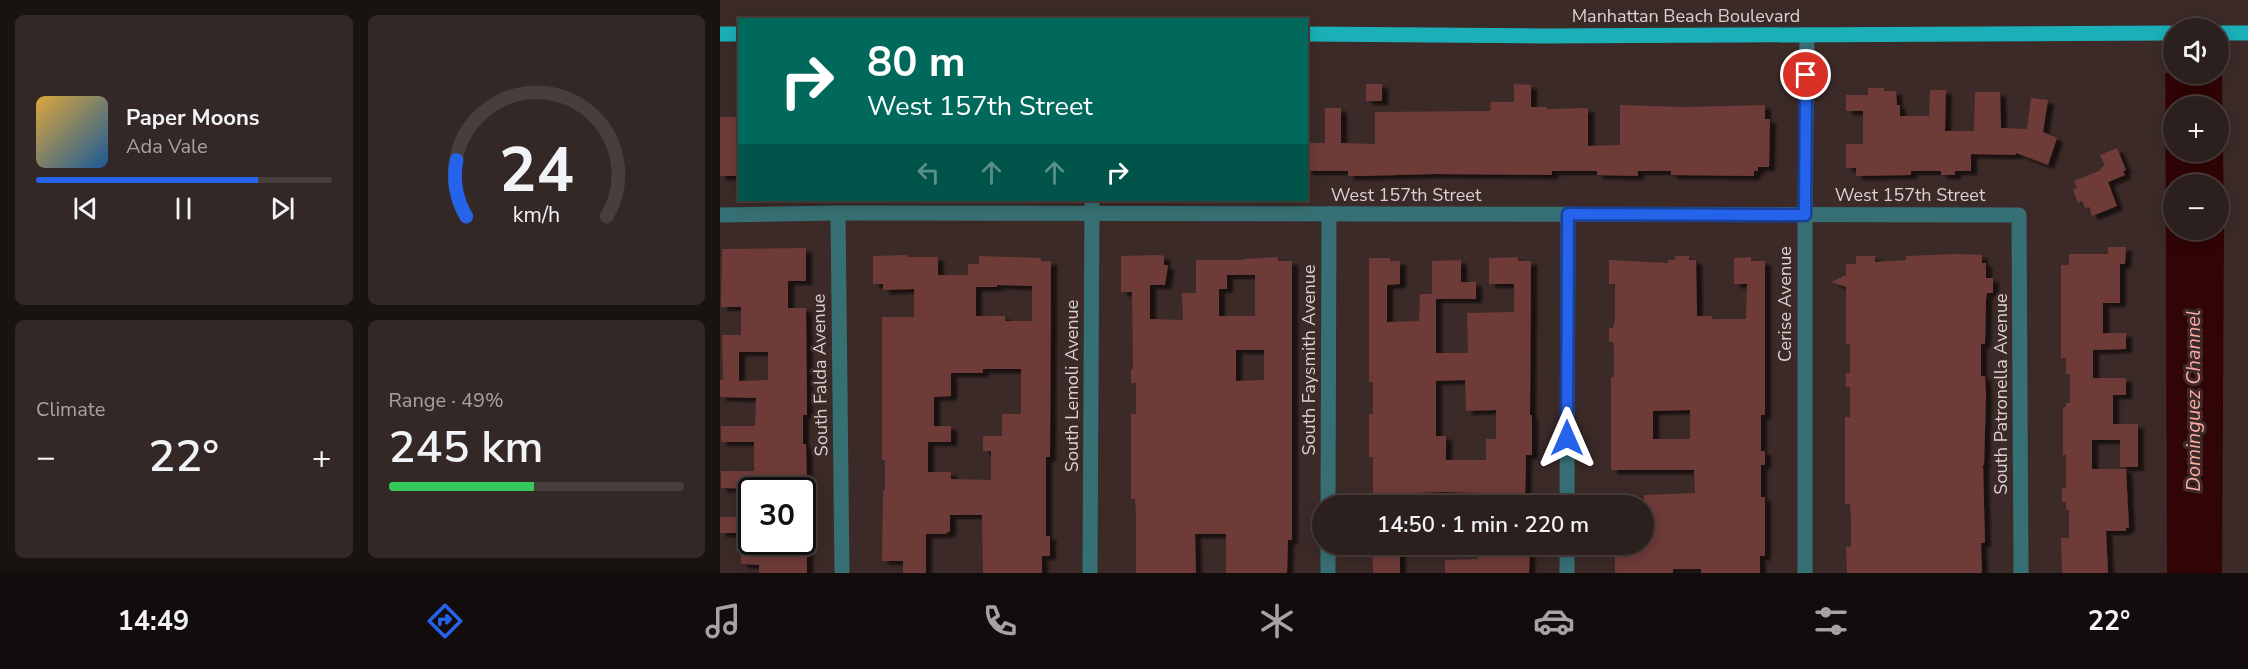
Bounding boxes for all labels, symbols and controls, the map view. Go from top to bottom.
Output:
street label: Manhattan Beach Boulevard [1572,4,1800,28]
map controls [2163,18,2229,240]
button: sound [2163,18,2229,84]
text: 80 m [867,34,966,91]
icon: right [768,42,846,120]
pin [1780,49,1831,100]
icon: arrive [1789,58,1822,91]
text: West 157th Street [867,88,1093,125]
button: + [2163,96,2229,162]
text: Paper Moons [126,103,260,133]
text: 24 [499,128,574,213]
text: Ada Vale [126,133,208,160]
icon: left [912,156,945,189]
icon: ahead [975,156,1008,189]
icon: ahead [1038,156,1071,189]
icon: right [1101,156,1134,189]
button: − [2163,174,2229,240]
street label: West 157th Street [1331,183,1482,207]
street label: West 157th Street [1835,183,1986,207]
icon: previous [69,192,102,225]
icon: pause [167,192,200,225]
icon: next [266,192,299,225]
text: km/h [513,201,560,231]
street label: Cerise Avenue [1773,246,1797,362]
street label: South Faysmith Avenue [1297,264,1321,456]
street label: South Patronella Avenue [1989,293,2013,495]
street label: South Falda Avenue [807,294,833,456]
street label: South Lemoli Avenue [1060,300,1084,472]
water label: Dominguez Channel [2180,310,2207,492]
text: Range · 49% [389,387,504,414]
text: Climate [36,396,105,423]
position arrow [1535,406,1599,470]
text: 245 km [389,417,544,478]
text: 22° [148,426,219,487]
text: − [36,435,56,480]
text: + [312,435,331,480]
speed limit sign: 30 [738,477,816,555]
text: 14:50 · 1 min · 220 m [1377,510,1589,540]
icon: directions [424,600,466,642]
icon: music [702,600,744,642]
icon: phone [979,600,1021,642]
icon: climate [1256,600,1298,642]
icon: car [1533,600,1575,642]
icon: filters [1810,600,1852,642]
text: 14:49 [118,603,189,640]
text: 22° [2088,603,2130,640]

